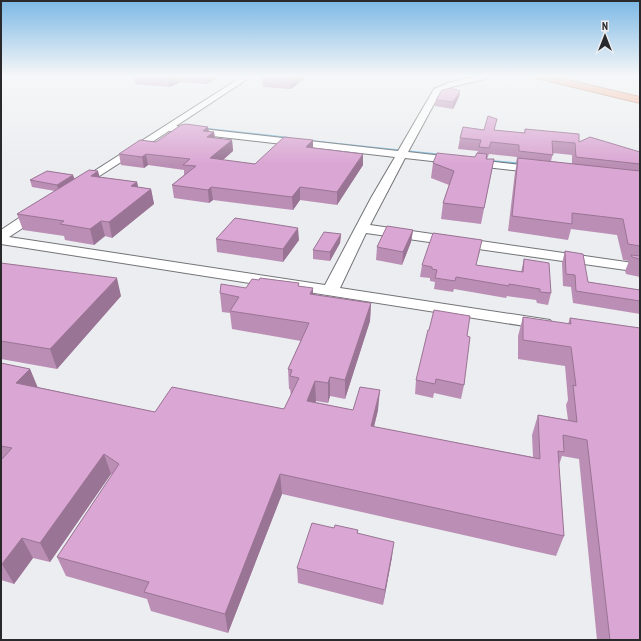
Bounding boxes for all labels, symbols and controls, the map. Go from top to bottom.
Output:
north arrow [585,16,625,56]
text: N [602,19,608,33]

